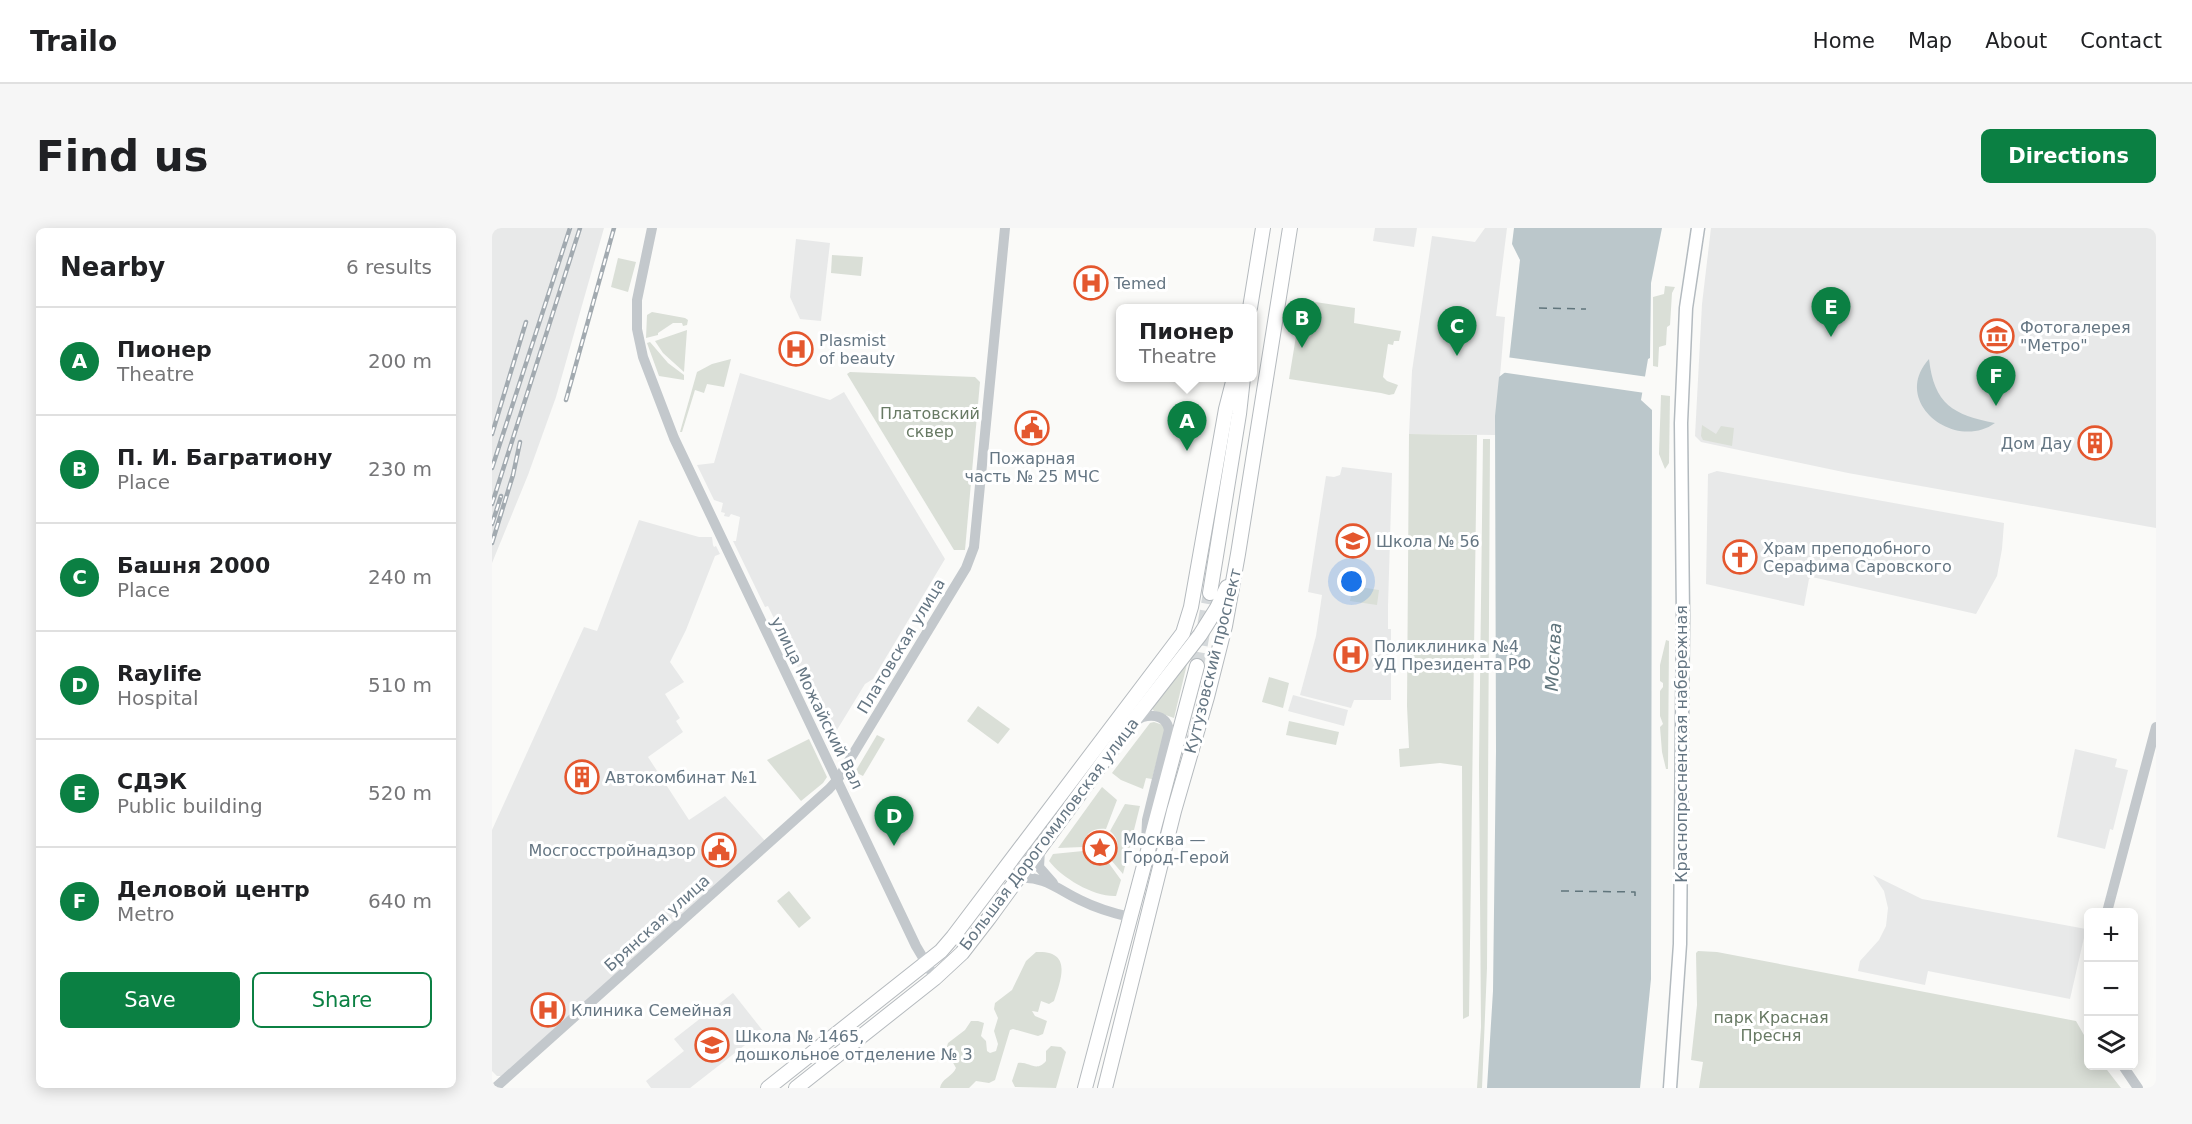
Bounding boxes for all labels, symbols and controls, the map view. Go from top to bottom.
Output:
text: Trailo [30,25,117,58]
text: Home [1813,29,1875,53]
text: Map [1908,29,1952,53]
text: About [1985,29,2047,53]
text: Contact [2080,29,2162,53]
button: Directions [1981,129,2156,183]
text: Find us [36,132,209,181]
text: Nearby [60,252,165,282]
text: 6 results [346,255,432,279]
hospital icon: Temed [1073,265,1109,301]
place label: Temed [1113,274,1166,293]
pin: E [1812,288,1850,337]
pin: B [1282,298,1322,348]
popup [1116,304,1257,382]
pin: C [1438,306,1476,356]
museum icon: Фотогалерея "Метро" [1979,318,2015,354]
place label: Фотогалерея "Метро" [2020,318,2131,355]
text: Пионер [1139,319,1234,344]
hospital icon: Plasmist of beauty [778,331,814,367]
place label: Plasmist of beauty [819,331,895,368]
text: Пионер [117,337,212,362]
text: Theatre [1139,344,1216,368]
text: A [72,349,87,373]
text: 200 m [368,349,432,373]
pin: F [1976,356,2016,406]
text: Theatre [117,362,194,386]
pin: A [1168,402,1206,451]
park label: Платовский сквер [880,404,980,441]
public building icon: Пожарная часть № 25 МЧС [1014,410,1050,446]
building icon: Дом Дау [2077,425,2113,461]
place label: Дом Дау [2001,434,2072,453]
text: П. И. Багратиону [117,445,332,470]
place label: Пожарная часть № 25 МЧС [964,449,1100,486]
text: B [72,457,87,481]
text: 230 m [368,457,432,481]
text: Place [117,470,170,494]
school or university icon: Школа № 56 [1335,523,1371,559]
place label: Школа № 56 [1376,532,1480,551]
church icon: Храм преподобного Серафима Саровского [1722,539,1758,575]
place label: Храм преподобного Серафима Саровского [1763,539,1952,576]
text: Башня 2000 [117,553,270,578]
text: C [72,565,87,589]
text: 240 m [368,565,432,589]
street label: Кутузовский проспект [1181,566,1245,756]
your location [1337,567,1366,596]
street label: Платовская улица [853,575,949,717]
text: Place [117,578,170,602]
street label: Краснопресненская набережная [1672,605,1691,883]
street label: улица Можайский Вал [767,614,867,792]
water label: Москва [1541,622,1565,692]
hospital icon: Поликлиника №4 УД Президента РФ [1333,637,1369,673]
place label: Поликлиника №4 УД Президента РФ [1374,637,1531,674]
text: Raylife [117,661,202,686]
text: D [71,673,88,697]
text: 510 m [368,673,432,697]
text: Hospital [117,686,199,710]
street label: Большая Дорогомиловская улица [955,714,1143,954]
building icon: Автокомбинат №1 [564,759,600,795]
place label: Автокомбинат №1 [605,768,758,787]
text: СДЭК [117,769,187,794]
text: E [73,781,86,805]
text: 520 m [368,781,432,805]
text: Public building [117,794,263,818]
pin: D [874,796,914,846]
place icon: Москва — Город-Герой [1082,830,1118,866]
place label: Москва — Город-Герой [1123,830,1229,867]
public building icon: Мосгосстройнадзор [701,832,737,868]
place label: Мосгосстройнадзор [528,841,696,860]
street label: Брянская улица [600,871,714,975]
text: Деловой центр [117,877,310,902]
text: F [73,889,86,913]
text: 640 m [368,889,432,913]
text: Metro [117,902,174,926]
map controls [2084,908,2138,1070]
button: + [2084,908,2138,962]
button: − [2084,962,2138,1016]
button: Save [60,972,240,1028]
button: Share [252,972,432,1028]
hospital icon: Клиника Семейная [530,992,566,1028]
place label: Клиника Семейная [571,1001,732,1020]
park label: парк Красная Пресня [1713,1008,1829,1045]
button: layers [2084,1016,2138,1070]
school or university icon: Школа № 1465, дошкольное отделение № 3 [694,1027,730,1063]
place label: Школа № 1465, дошкольное отделение № 3 [735,1027,973,1064]

